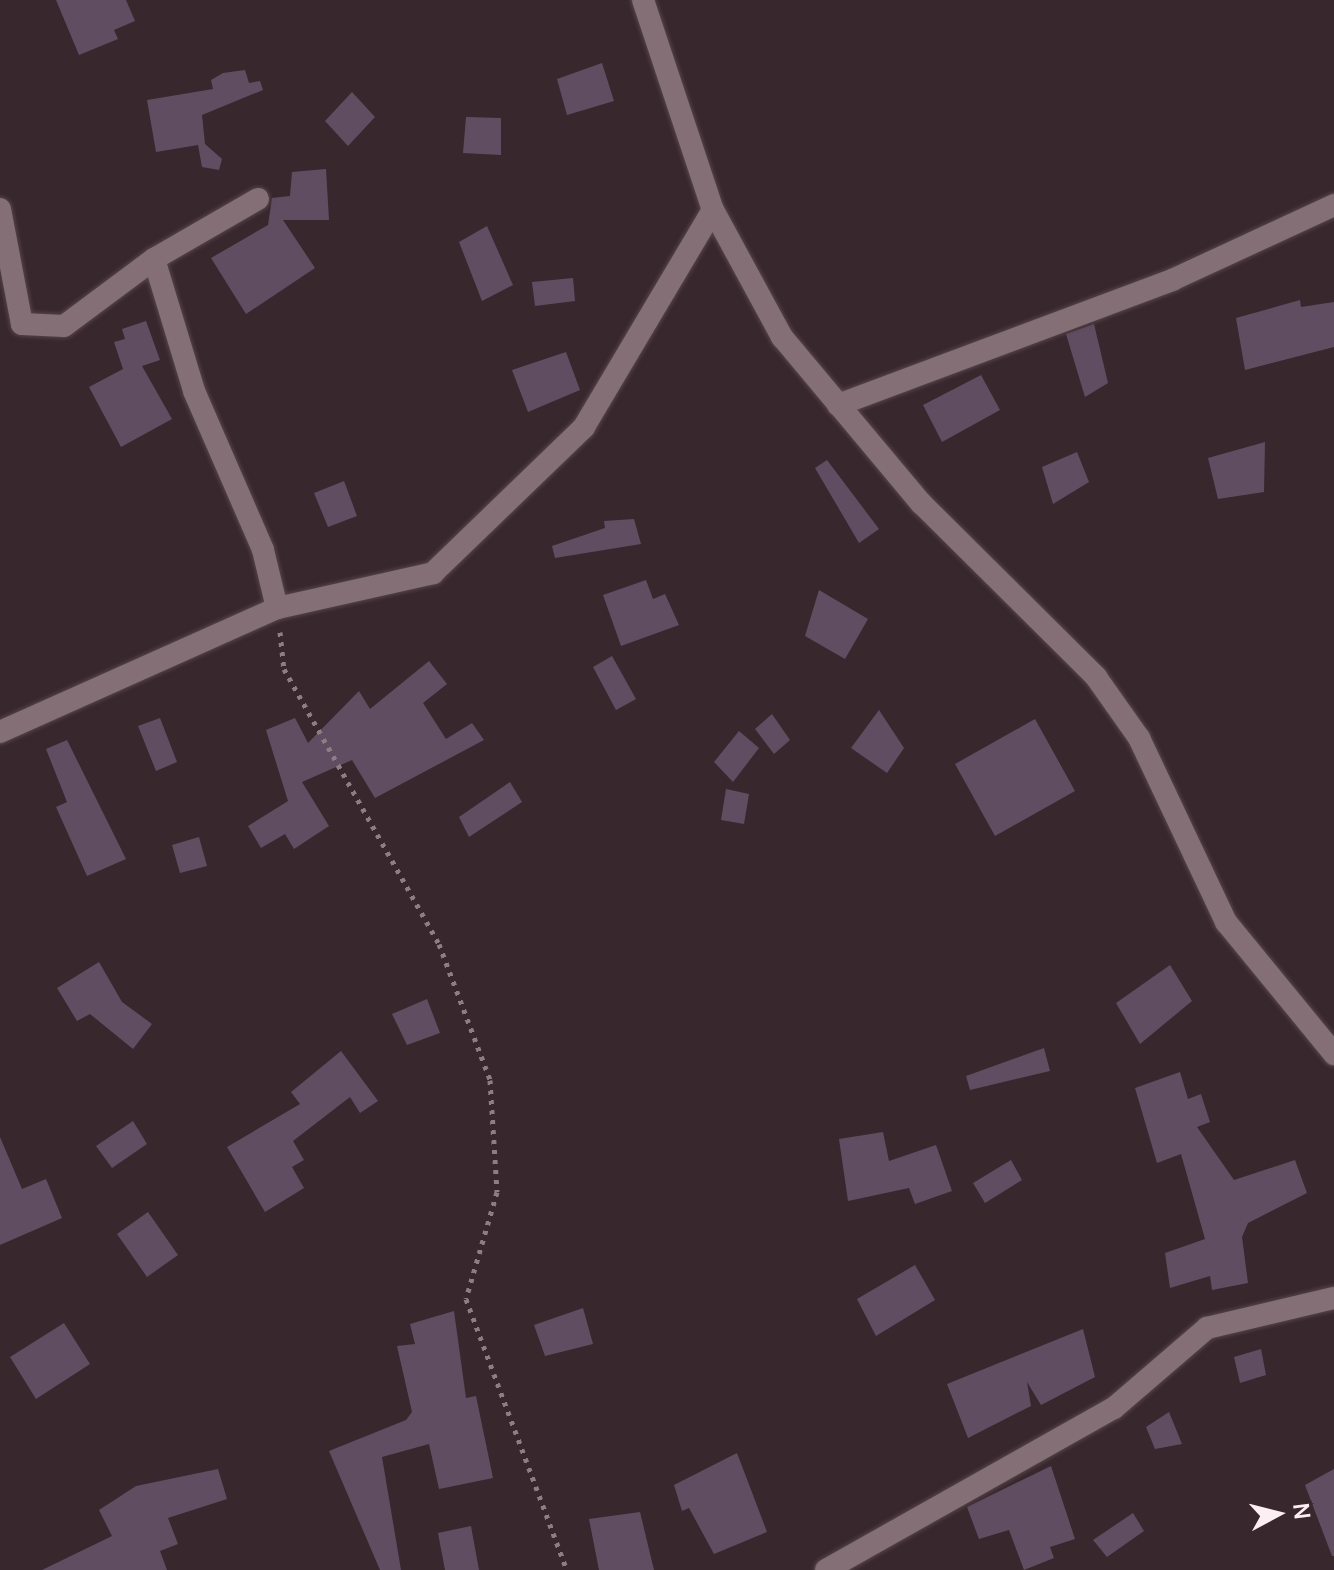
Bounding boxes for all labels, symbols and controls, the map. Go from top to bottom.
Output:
north arrow [1238,1474,1318,1554]
text: N [1286,1501,1318,1521]

